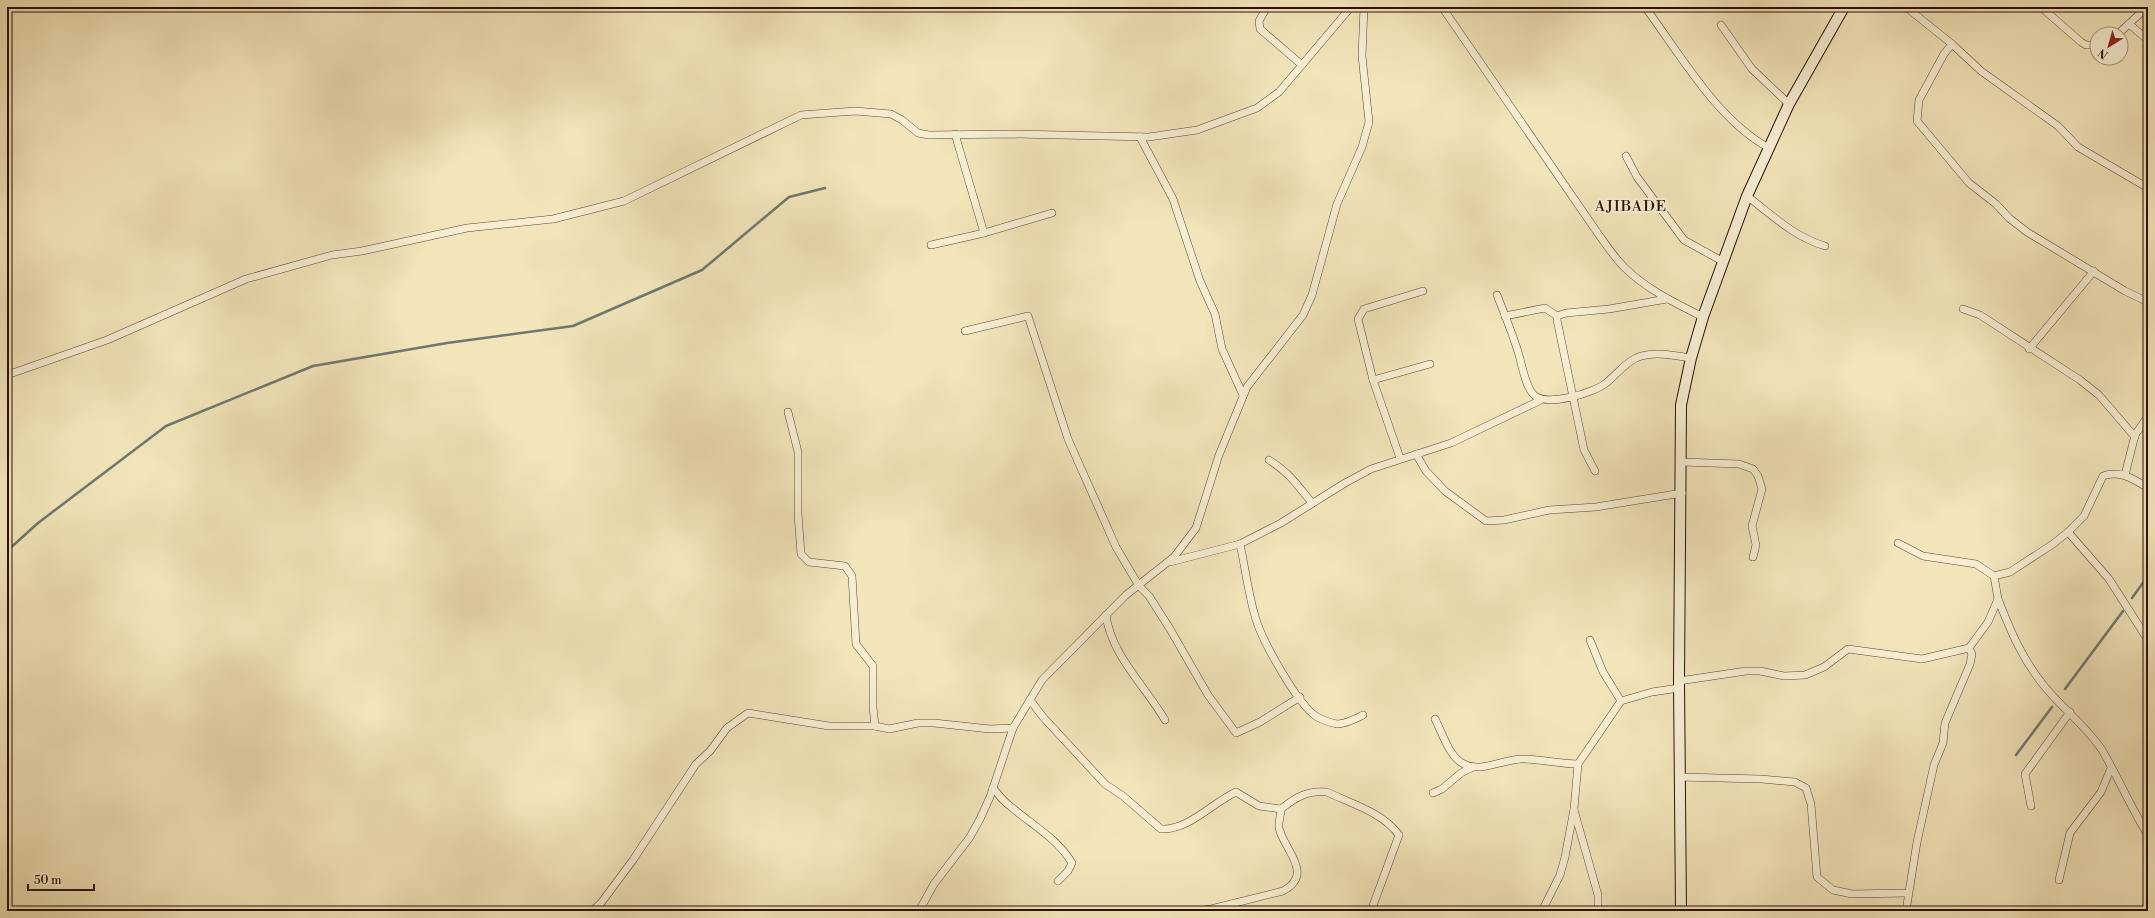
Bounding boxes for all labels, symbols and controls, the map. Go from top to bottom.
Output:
north arrow [2089,26,2129,66]
text: N [2096,45,2111,61]
district label: AJIBADE [1594,197,1667,216]
scale bar [28,866,94,892]
text: 50 m [34,873,62,888]

